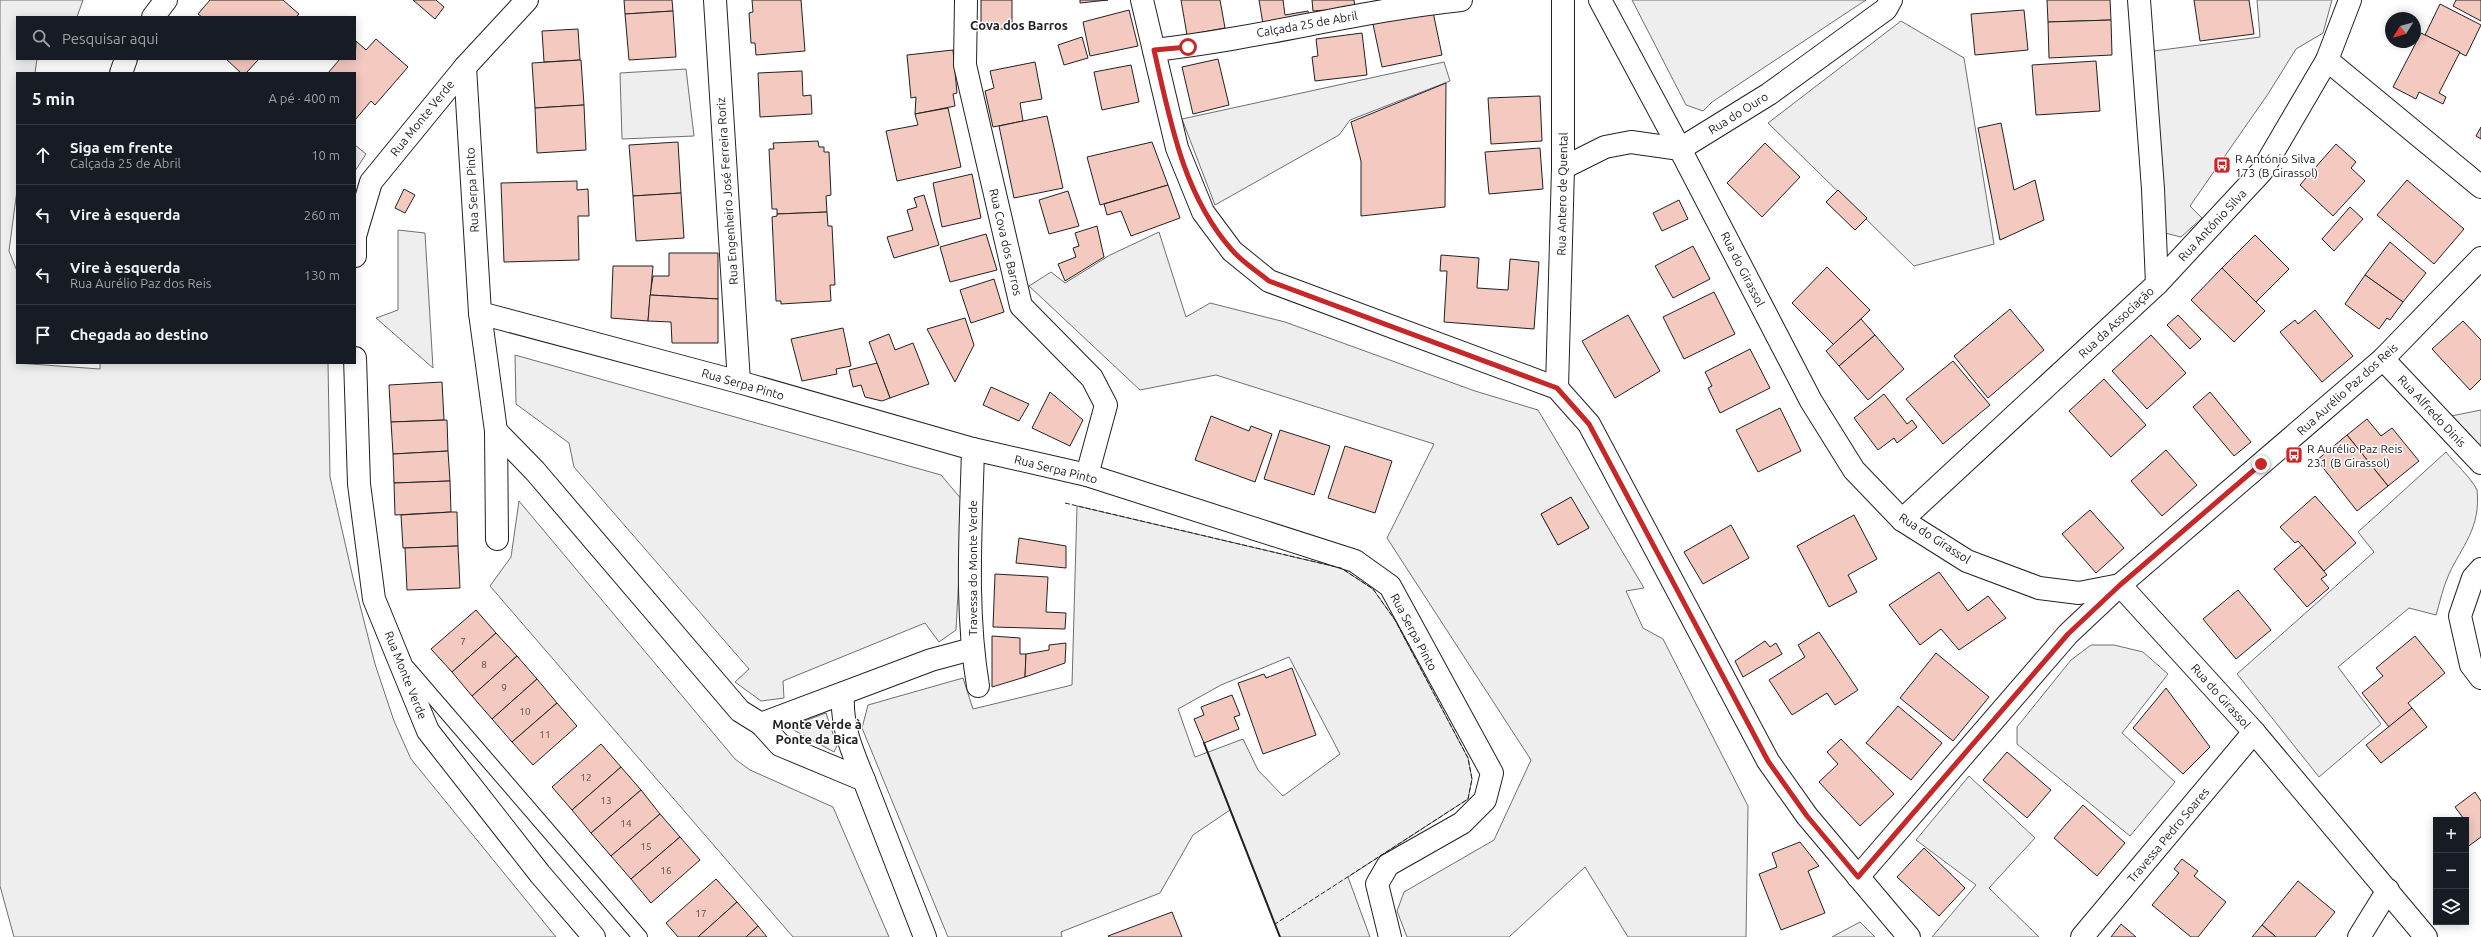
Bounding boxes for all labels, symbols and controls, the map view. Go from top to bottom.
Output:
street label: Calçada 25 de Abril [1255,9,1359,39]
north arrow [2385,12,2421,48]
search box [16,16,356,60]
district label: Cova dos Barros [970,18,1068,32]
icon: search [30,27,52,49]
text: Pesquisar aqui [62,30,158,47]
route start [1179,38,1197,56]
street label: Rua Monte Verde [387,78,457,158]
text: 5 min [32,89,75,108]
street label: Rua do Ouro [1706,90,1770,136]
text: A pé · 400 m [268,91,340,105]
street label: Rua Engenheiro José Ferreira Roriz [714,96,740,285]
street label: Rua Antero de Quental [1554,132,1570,256]
text: Siga em frente [70,139,173,156]
icon: ahead [32,144,54,166]
street label: Rua Serpa Pinto [463,147,481,233]
text: 10 m [311,148,340,162]
place label: R António Silva 173 (B Girassol) [2235,152,2318,180]
bus stop icon: R António Silva 173 (B Girassol) [2212,155,2232,175]
text: Calçada 25 de Abril [70,156,181,170]
street label: Rua António Silva [2175,186,2249,264]
street label: Rua Cova dos Barros [987,187,1025,297]
icon: left [32,204,54,226]
text: Vire à esquerda [70,206,180,223]
text: 260 m [304,208,340,222]
street label: Rua do Girassol [1719,229,1767,309]
text: Vire à esquerda [70,259,180,276]
icon: left [32,264,54,286]
text: 130 m [304,268,340,282]
text: Rua Aurélio Paz dos Reis [70,276,211,290]
street label: Rua da Associação [2076,284,2156,360]
icon: arrive [32,324,54,346]
text: Chegada ao destino [70,326,209,343]
street label: Rua Aurélio Paz dos Reis [2294,340,2400,438]
street label: Rua Serpa Pinto [700,366,786,402]
street label: Rua Alfredo Dinis [2396,373,2468,449]
place label: R Aurélio Paz Reis 231 (B Girassol) [2307,442,2403,470]
bus stop icon: R Aurélio Paz Reis 231 (B Girassol) [2284,445,2304,465]
street label: Rua Serpa Pinto [1013,452,1099,486]
route end [2252,455,2270,473]
street label: Travessa do Monte Verde [966,500,979,636]
street label: Rua do Girassol [1897,510,1973,566]
street label: Rua Serpa Pinto [1388,591,1440,673]
street label: Rua Monte Verde [382,629,430,721]
house number: 7 [460,636,466,647]
house number: 8 [481,659,487,670]
street label: Rua do Girassol [2189,661,2253,731]
house number: 9 [501,682,507,693]
house number: 10 [519,706,531,717]
district label: Monte Verde à Ponte da Bica [772,717,862,746]
house number: 11 [539,729,551,740]
house number: 12 [580,772,592,783]
street label: Travessa Pedro Soares [2125,785,2211,885]
house number: 13 [600,795,612,806]
map controls [2433,817,2469,925]
button: + [2433,817,2469,853]
house number: 14 [620,818,632,829]
house number: 15 [640,841,652,852]
button: − [2433,853,2469,889]
house number: 16 [660,865,672,876]
button: layers [2433,889,2469,925]
house number: 17 [695,908,707,919]

